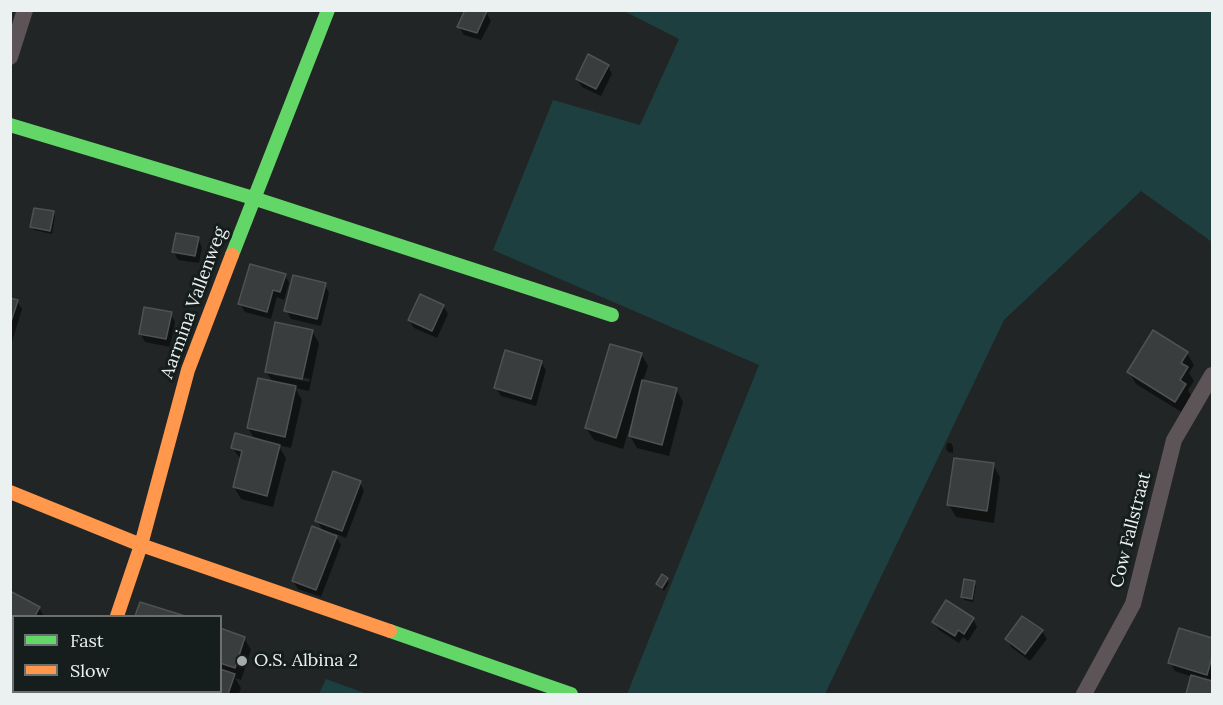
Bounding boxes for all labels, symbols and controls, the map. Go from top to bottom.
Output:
street label: Aarmina Vallenweg [157,224,231,382]
street label: Cow Fallstraat [1106,470,1156,590]
legend [12,615,222,693]
text: Fast [70,629,104,652]
place label: O.S. Albina 2 [254,650,358,672]
marker: O.S. Albina 2 [235,654,249,668]
text: Slow [70,659,110,682]

